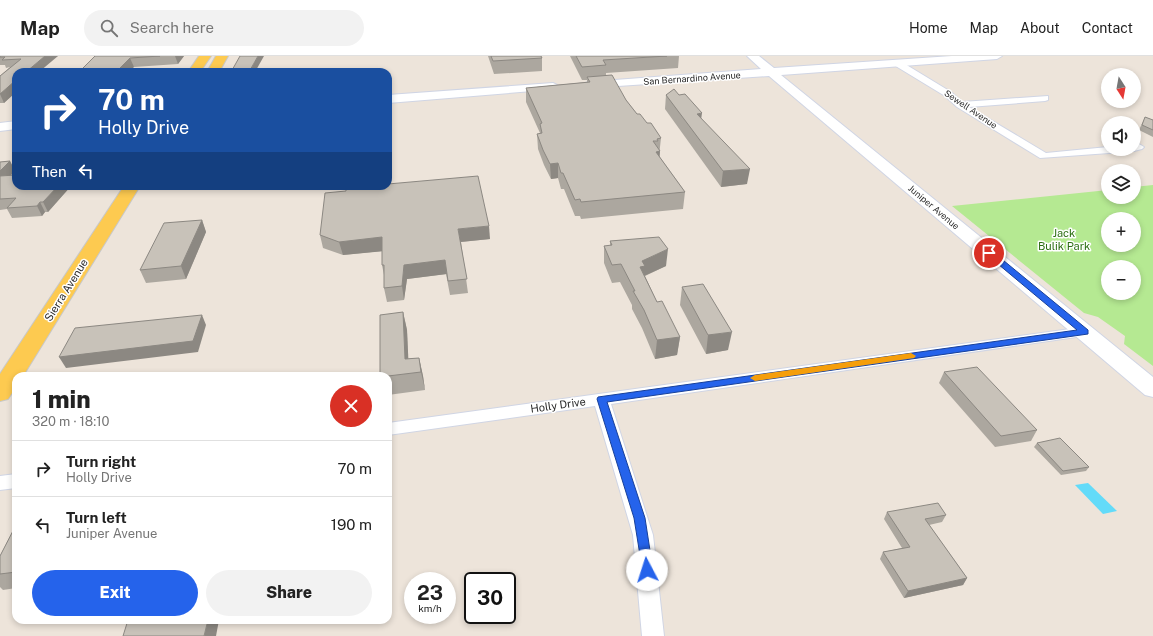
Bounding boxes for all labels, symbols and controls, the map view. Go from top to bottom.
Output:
search box [84,10,364,46]
text: Map [20,17,60,39]
icon: search [98,17,120,39]
text: Search here [130,19,214,36]
text: Home [909,20,948,36]
text: Map [970,20,998,36]
text: About [1020,20,1060,36]
text: Contact [1082,20,1133,36]
north arrow [1101,68,1141,108]
map controls [1101,68,1141,300]
street label: San Bernardino Avenue [643,69,741,87]
text: 70 m [98,83,165,116]
icon: right [32,84,84,136]
street label: Sewell Avenue [942,87,1000,131]
button: sound [1101,116,1141,156]
text: Holly Drive [98,117,189,138]
icon: left [75,160,97,182]
text: Then [32,163,67,180]
button: layers [1101,164,1141,204]
street label: Juniper Avenue [906,182,962,232]
button: + [1101,212,1141,252]
park label: Jack Bulik Park [1038,227,1090,252]
pin [972,236,1006,270]
icon: arrive [978,242,1000,264]
street label: Sierra Avenue [42,257,90,323]
button: − [1101,260,1141,300]
text: 1 min [32,385,91,413]
button: close [330,385,372,427]
street label: Holly Drive [530,395,586,415]
text: 320 m · 18:10 [32,414,109,429]
text: Turn right [66,453,136,470]
icon: right [32,458,54,480]
text: 70 m [337,460,372,477]
text: Holly Drive [66,470,132,485]
text: Turn left [66,509,127,526]
icon: left [32,514,54,536]
text: 190 m [331,516,372,533]
text: Juniper Avenue [66,526,157,541]
position arrow [626,549,668,591]
button: Exit [32,570,198,616]
button: Share [206,570,372,616]
speed limit sign: 30 [464,572,516,624]
text: 23 [417,581,443,605]
text: km/h [418,602,442,614]

